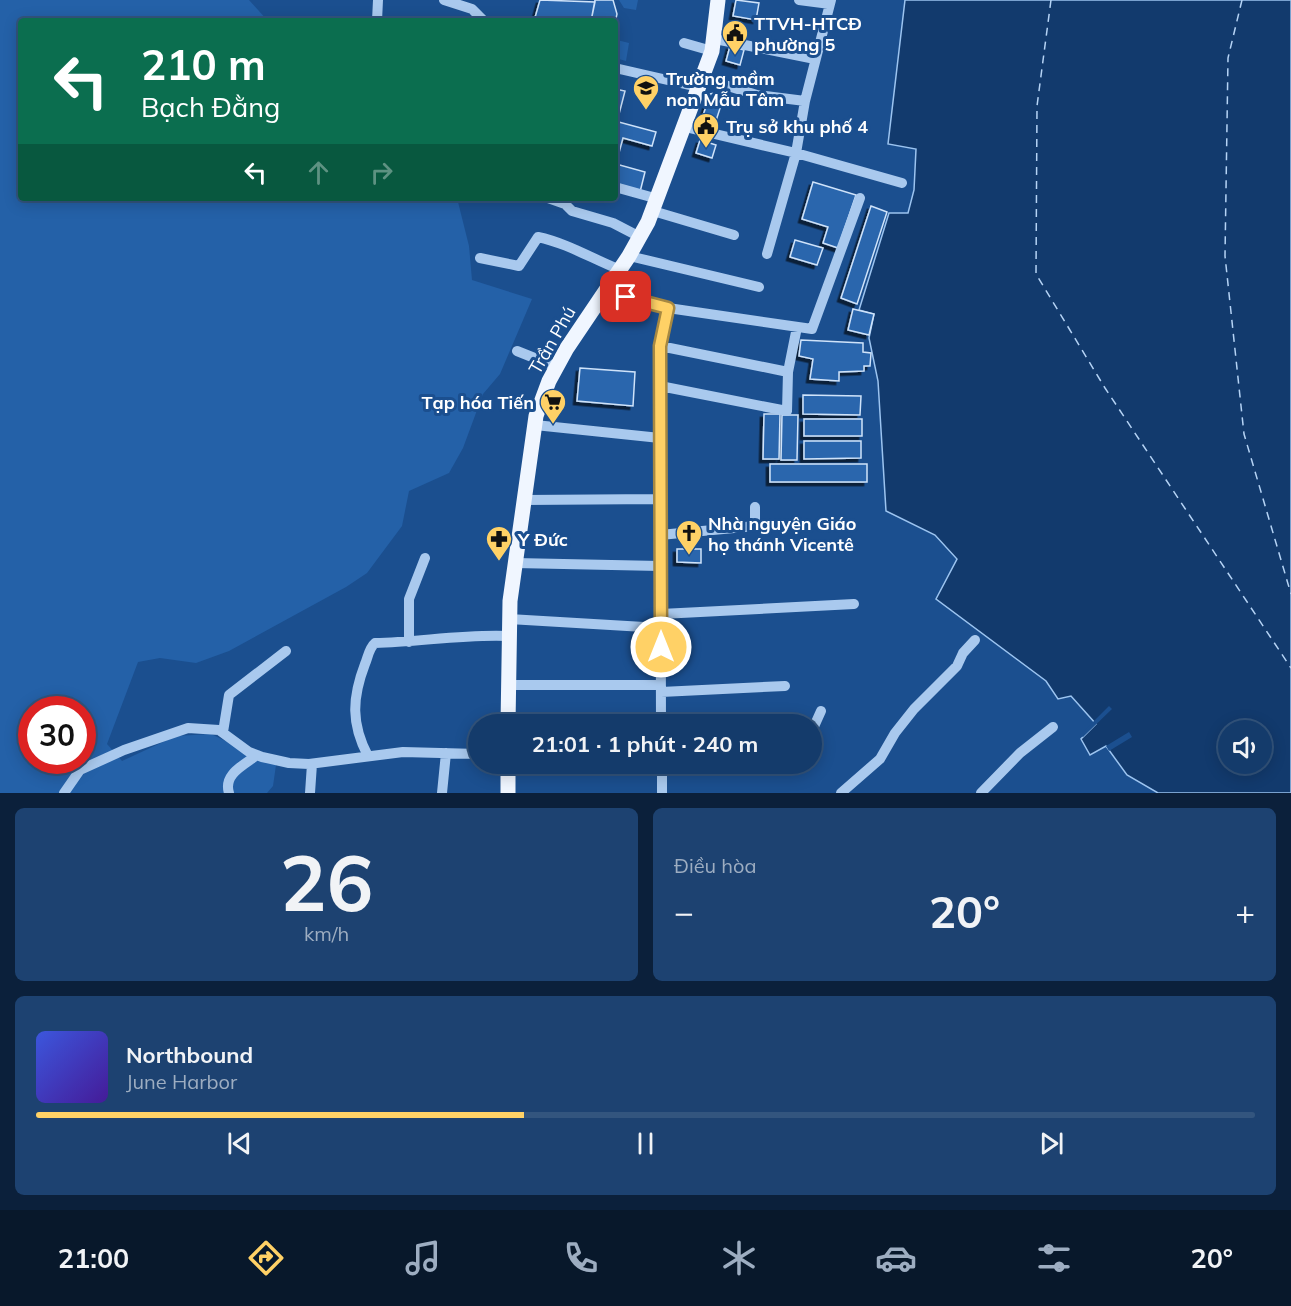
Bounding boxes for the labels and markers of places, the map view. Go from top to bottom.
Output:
place label: TTVH-HTCĐ phường 5 [754,12,862,56]
public building icon: TTVH-HTCĐ phường 5 [720,18,750,56]
place label: Trường mầm non Mẫu Tâm [666,67,784,111]
school or university icon: Trường mầm non Mẫu Tâm [631,73,661,111]
public building icon: Trụ sở khu phố 4 [691,111,721,149]
place label: Trụ sở khu phố 4 [726,115,868,138]
pin [600,271,651,322]
supermarket icon: Tạp hóa Tiến [538,387,568,425]
place label: Tạp hóa Tiến [421,391,534,414]
place label: Nhà nguyện Giáo họ thánh Vicentê [708,512,856,556]
church icon: Nhà nguyện Giáo họ thánh Vicentê [674,518,704,556]
pharmacy icon: Y Đức [484,524,514,562]
place label: Y Đức [517,528,568,551]

